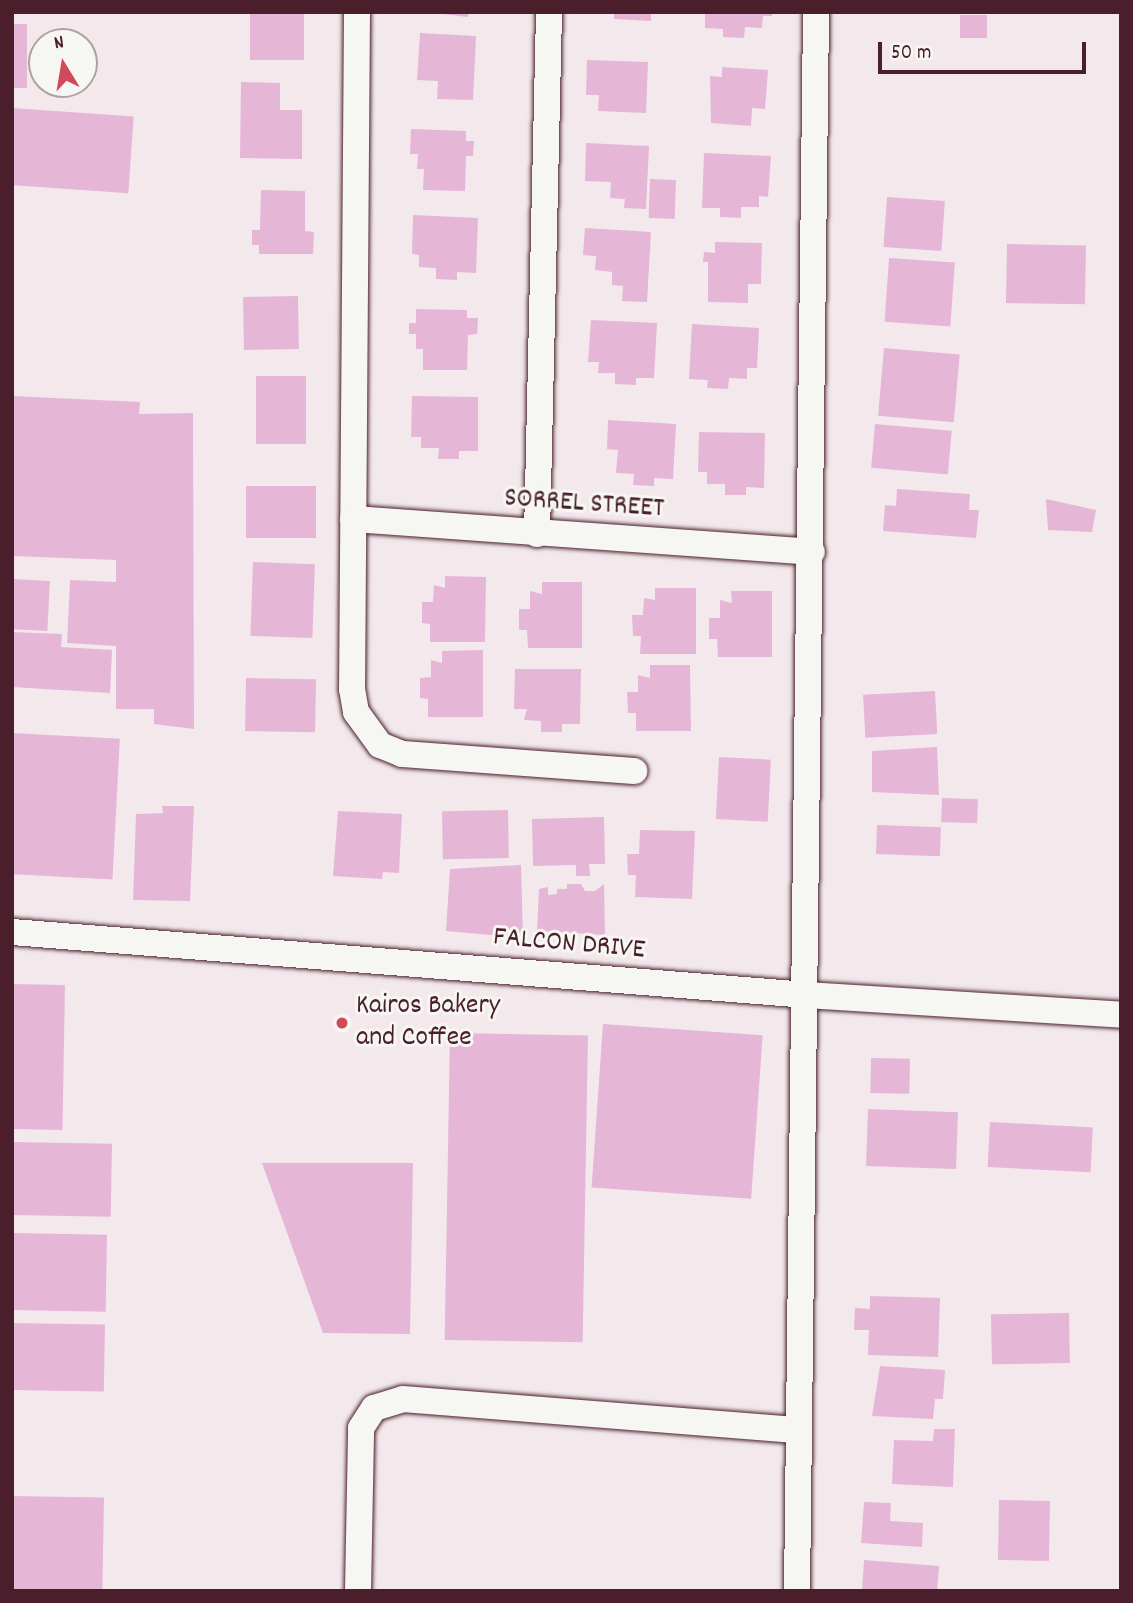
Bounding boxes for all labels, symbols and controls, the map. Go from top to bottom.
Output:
north arrow [28,28,98,98]
scale bar [881,28,1089,72]
text: N [52,30,66,58]
text: 50 m [891,39,931,69]
street label: SORREL STREET [503,483,665,527]
street label: FALCON DRIVE [492,922,646,968]
place label: Kairos Bakery and Coffee [356,990,500,1056]
marker: Kairos Bakery and Coffee [334,1015,350,1031]

